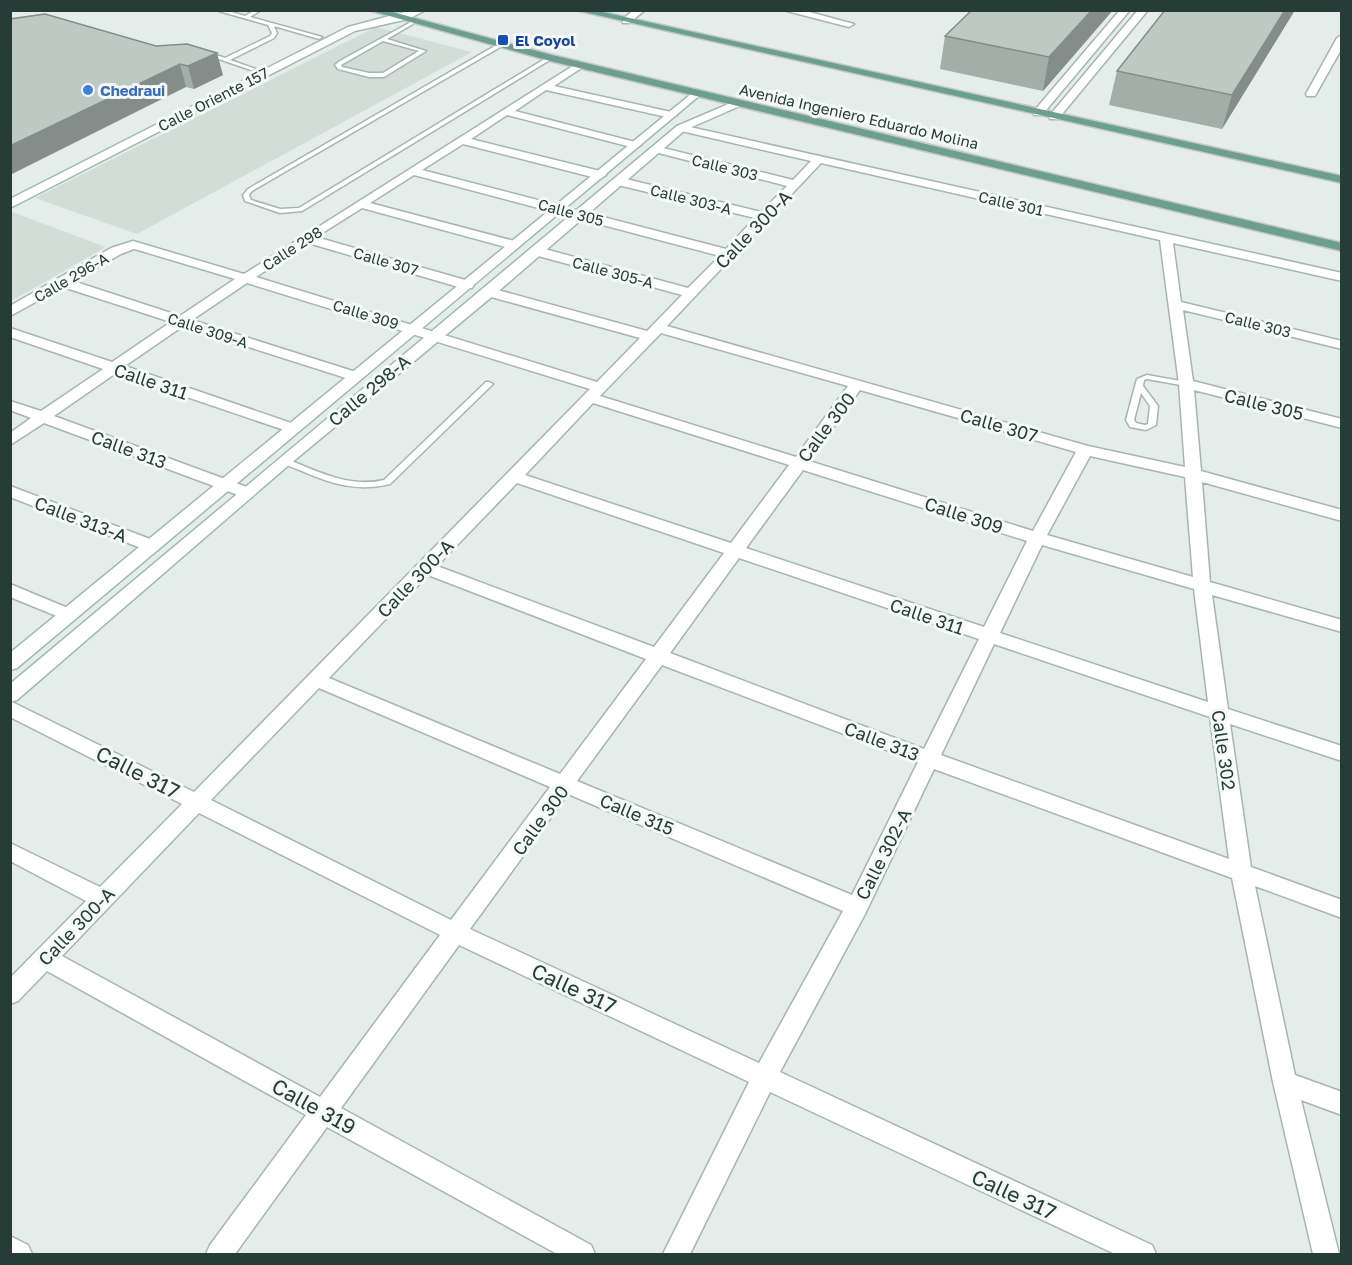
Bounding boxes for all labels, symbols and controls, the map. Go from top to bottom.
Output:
place label: El Coyol [515,31,575,49]
marker: El Coyol [496,33,510,47]
street label: Calle Oriente 157 [155,63,271,135]
street label: Avenida Ingeniero Eduardo Molina [738,80,980,152]
place label: Chedraui [100,81,165,99]
marker: Chedraui [81,83,95,97]
street label: Calle 303 [690,150,760,184]
street label: Calle 303-A [648,180,734,218]
street label: Calle 300-A [710,185,796,273]
street label: Calle 301 [977,187,1045,219]
street label: Calle 305 [536,195,606,229]
street label: Calle 298 [259,222,325,274]
street label: Calle 307 [352,243,421,279]
street label: Calle 296-A [30,248,112,306]
street label: Calle 305-A [571,253,655,291]
street label: Calle 309 [331,295,401,333]
street label: Calle 303 [1223,307,1293,341]
street label: Calle 309-A [166,309,250,351]
street label: Calle 298-A [324,349,414,431]
street label: Calle 311 [111,358,191,404]
street label: Calle 305 [1222,384,1306,424]
street label: Calle 300 [793,388,859,466]
street label: Calle 307 [958,403,1040,447]
street label: Calle 313 [88,425,170,473]
street label: Calle 313-A [32,491,130,547]
street label: Calle 309 [922,492,1006,538]
street label: Calle 300-A [372,534,458,622]
street label: Calle 311 [887,593,967,639]
street label: Calle 302 [1207,708,1241,792]
street label: Calle 313 [841,717,923,765]
street label: Calle 317 [92,740,184,804]
street label: Calle 300 [507,781,573,859]
street label: Calle 315 [597,789,677,839]
street label: Calle 302-A [851,805,915,903]
street label: Calle 300-A [33,882,119,970]
street label: Calle 317 [528,957,620,1019]
street label: Calle 319 [267,1072,361,1140]
street label: Calle 317 [968,1163,1060,1225]

